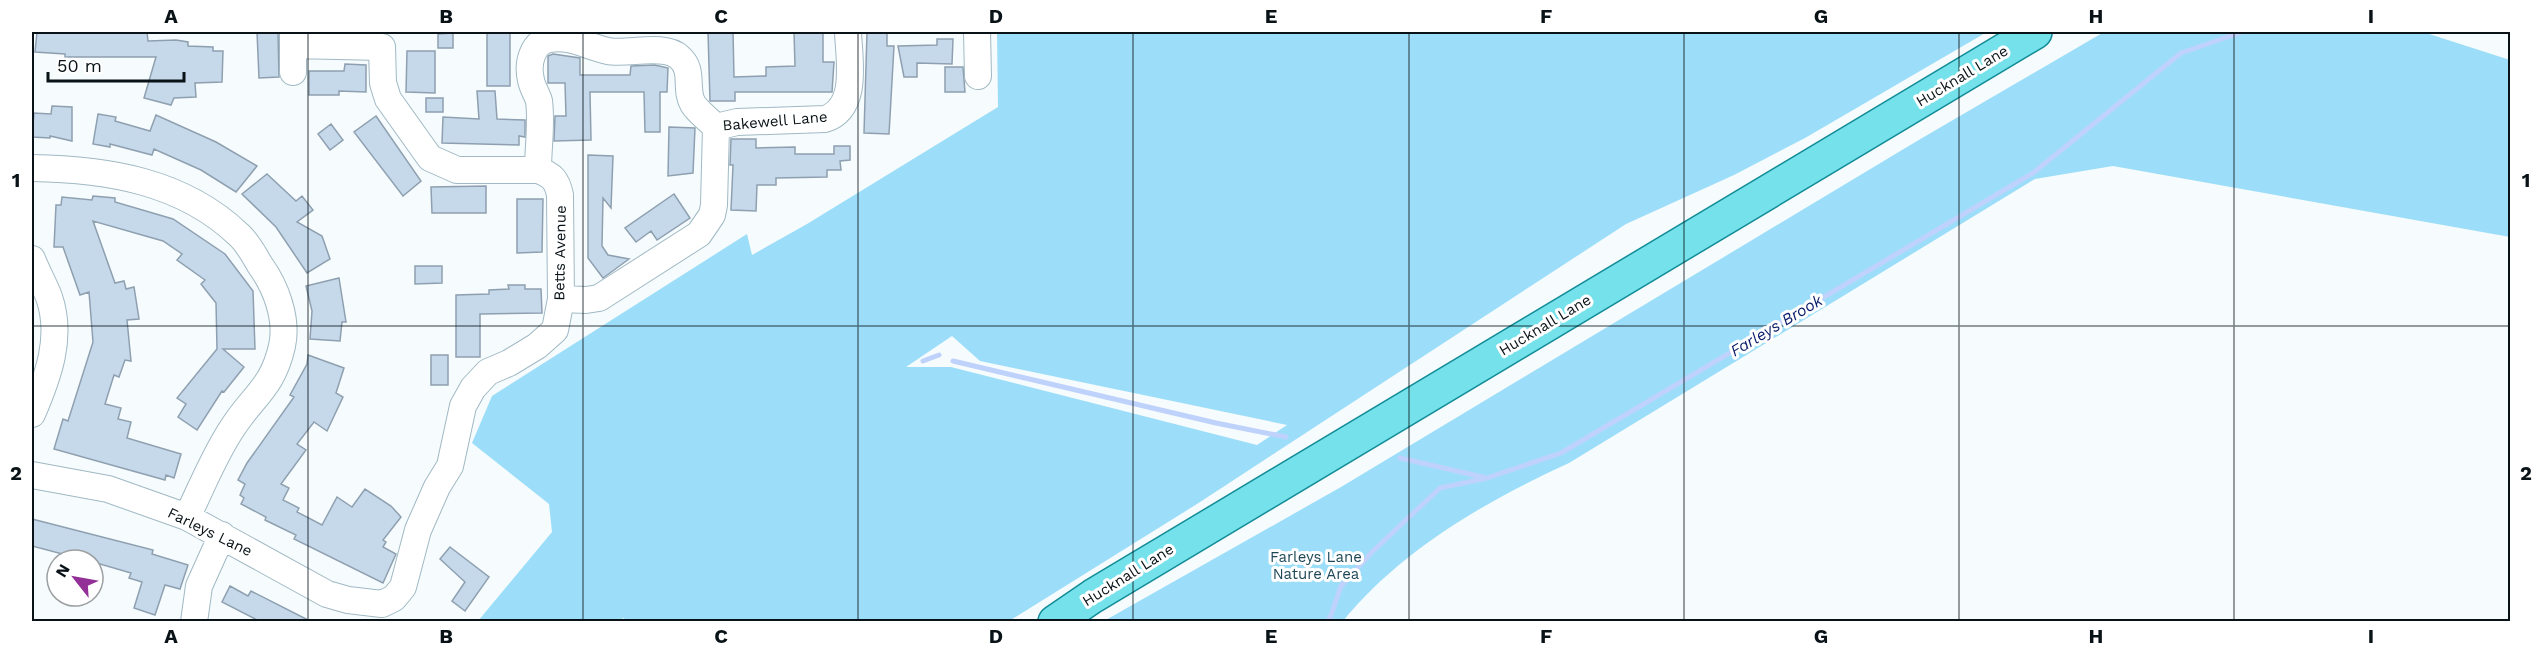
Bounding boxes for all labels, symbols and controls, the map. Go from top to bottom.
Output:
text: A [164,4,178,28]
text: B [439,4,453,28]
text: C [714,4,728,28]
text: D [989,4,1003,28]
text: E [1265,4,1277,28]
text: F [1540,4,1552,28]
text: G [1814,4,1828,28]
text: H [2089,4,2103,28]
text: I [2368,4,2374,28]
street label: Hucknall Lane [1913,42,2011,110]
scale bar [48,45,184,83]
text: 50 m [57,55,102,76]
street label: Bakewell Lane [722,107,828,135]
text: 1 [12,168,20,192]
text: 1 [2522,168,2530,192]
street label: Betts Avenue [550,205,570,301]
water label: Farleys Brook [1727,290,1827,360]
street label: Hucknall Lane [1496,291,1594,359]
text: 2 [10,461,22,485]
text: 2 [2520,461,2532,485]
street label: Farleys Lane [165,504,255,560]
street label: Hucknall Lane [1079,540,1177,610]
north arrow [45,548,105,608]
park label: Farleys Lane Nature Area [1270,548,1362,583]
text: N [51,561,74,581]
text: A [164,624,178,648]
text: B [439,624,453,648]
text: C [714,624,728,648]
text: D [989,624,1003,648]
text: E [1265,624,1277,648]
text: F [1540,624,1552,648]
text: G [1814,624,1828,648]
text: H [2089,624,2103,648]
text: I [2368,624,2374,648]

